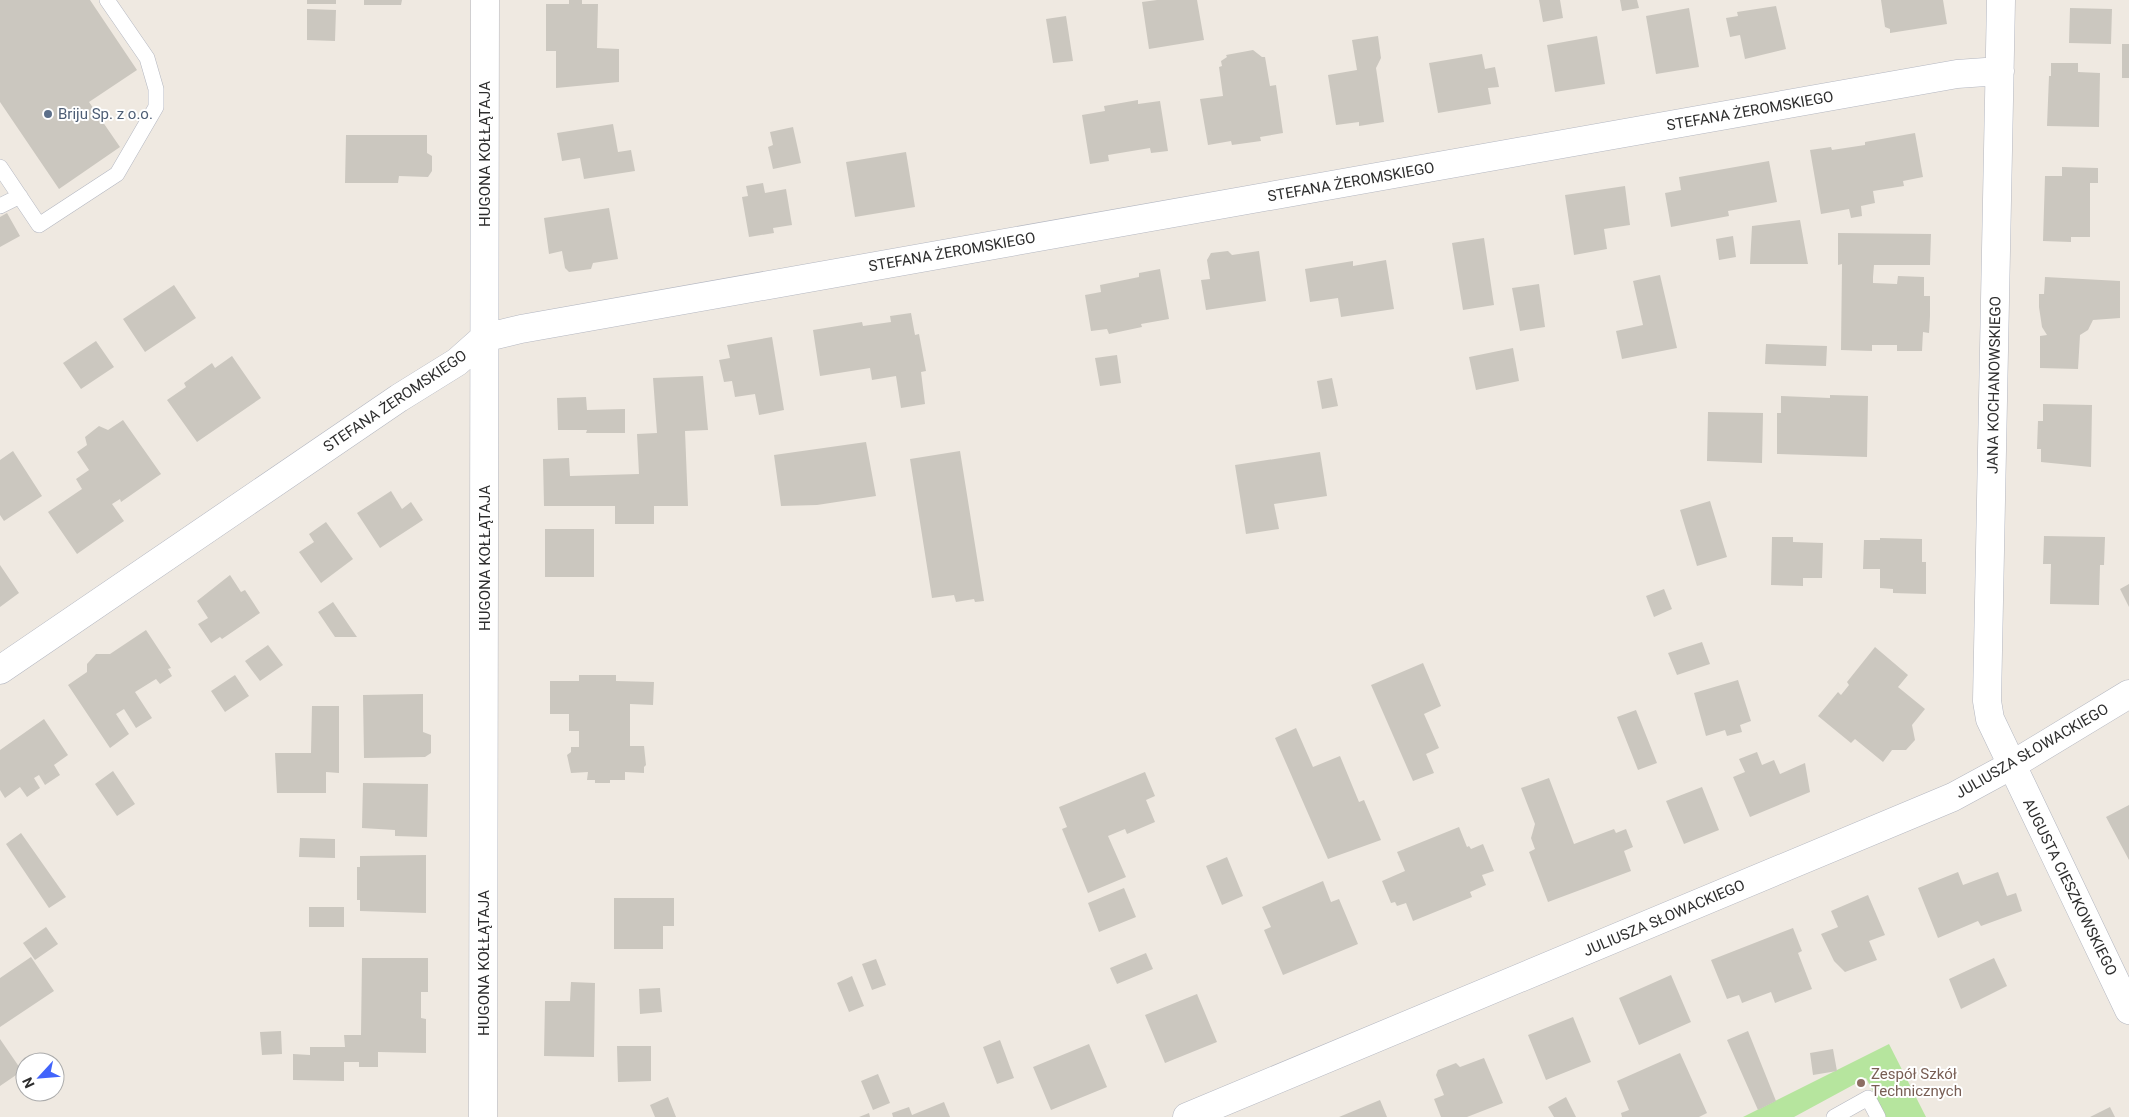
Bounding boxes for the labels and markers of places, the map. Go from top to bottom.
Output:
place label: Briju Sp. z o.o. [58,105,153,123]
marker: Briju Sp. z o.o. [42,108,54,120]
place label: Zespół Szkół Technicznych [1871,1065,1962,1100]
marker: Zespół Szkół Technicznych [1855,1077,1867,1089]

